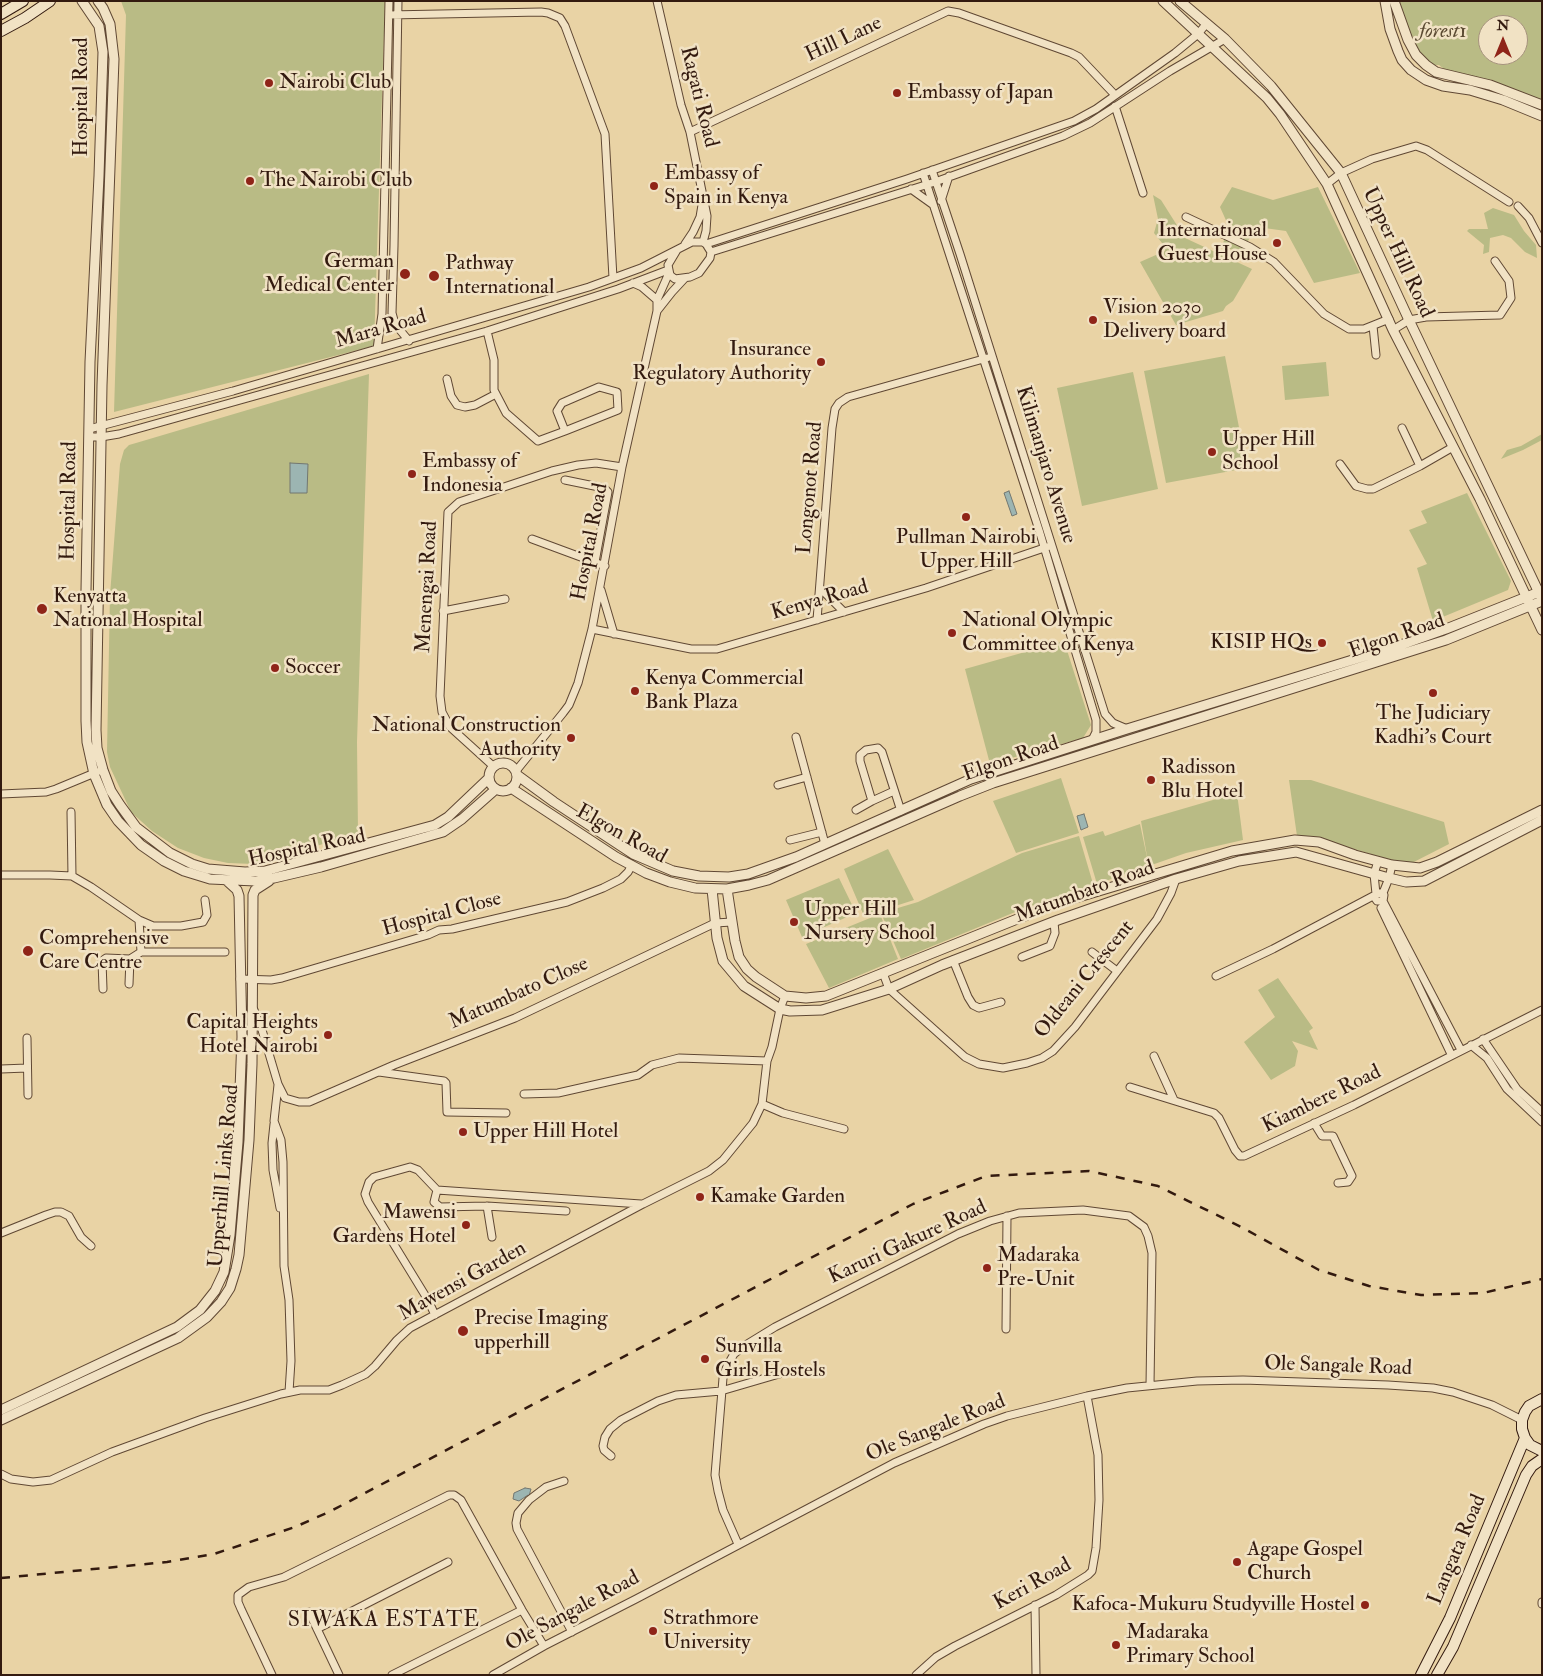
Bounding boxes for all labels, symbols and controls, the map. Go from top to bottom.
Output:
street label: Hill Lane [802,11,886,69]
north arrow [1478,15,1528,65]
text: N [1497,17,1509,34]
park label: forest1 [1419,19,1467,45]
street label: Hospital Road [69,37,95,157]
street label: Ragati Road [673,44,723,150]
place label: Nairobi Club [279,70,391,96]
marker: Nairobi Club [263,77,275,89]
place label: Embassy of Japan [907,80,1053,106]
marker: Embassy of Japan [891,87,903,99]
place label: Embassy of Spain in Kenya [664,161,788,211]
place label: The Nairobi Club [260,168,412,194]
marker: The Nairobi Club [244,175,256,187]
marker: Embassy of Spain in Kenya [648,180,660,192]
street label: Upper Hill Road [1356,184,1438,322]
place label: International Guest House [1157,218,1267,268]
marker: International Guest House [1271,237,1283,249]
place label: German Medical Center [264,249,394,299]
place label: Pathway International [445,251,554,301]
marker: German Medical Center [398,267,412,281]
marker: Pathway International [427,269,441,283]
place label: Vision 2030 Delivery board [1103,295,1226,345]
street label: Mara Road [333,305,429,355]
marker: Vision 2030 Delivery board [1087,314,1099,326]
place label: Insurance Regulatory Authority [632,337,811,387]
marker: Insurance Regulatory Authority [815,356,827,368]
street label: Kilimanjaro Avenue [1009,383,1081,547]
street label: Longonot Road [793,421,829,555]
place label: Upper Hill School [1222,427,1315,477]
street label: Hospital Road [56,441,84,561]
marker: Upper Hill School [1206,446,1218,458]
place label: Embassy of Indonesia [422,449,517,499]
marker: Embassy of Indonesia [406,468,418,480]
street label: Hospital Road [567,481,615,603]
marker: Pullman Nairobi Upper Hill [960,511,972,523]
street label: Menengai Road [412,520,444,654]
place label: Pullman Nairobi Upper Hill [896,525,1036,575]
street label: Kenya Road [769,575,871,627]
place label: Kenyatta National Hospital [53,584,203,634]
marker: Kenyatta National Hospital [35,602,49,616]
place label: National Olympic Committee of Kenya [962,608,1134,658]
street label: Elgon Road [1346,609,1448,665]
marker: National Olympic Committee of Kenya [946,627,958,639]
place label: KISIP HQs [1210,630,1312,656]
marker: KISIP HQs [1316,637,1328,649]
place label: Soccer [285,655,340,681]
marker: Soccer [269,662,281,674]
place label: Kenya Commercial Bank Plaza [645,666,804,716]
marker: Kenya Commercial Bank Plaza [629,685,641,697]
marker: The Judiciary Kadhi's Court [1427,687,1439,699]
place label: The Judiciary Kadhi's Court [1374,701,1492,751]
place label: National Construction Authority [372,713,561,763]
marker: National Construction Authority [565,732,577,744]
street label: Elgon Road [960,732,1062,788]
place label: Radisson Blu Hotel [1161,755,1243,805]
marker: Radisson Blu Hotel [1145,774,1157,786]
street label: Elgon Road [571,800,671,870]
street label: Hospital Road [246,824,368,874]
street label: Matumbato Road [1012,856,1158,930]
street label: Hospital Close [380,887,504,943]
place label: Upper Hill Nursery School [804,897,935,947]
marker: Upper Hill Nursery School [788,916,800,928]
street label: Oldeani Crescent [1030,916,1140,1044]
place label: Comprehensive Care Centre [39,926,169,976]
marker: Comprehensive Care Centre [21,944,35,958]
street label: Matumbato Close [446,952,592,1036]
place label: Capital Heights Hotel Nairobi [186,1010,318,1060]
marker: Capital Heights Hotel Nairobi [322,1029,334,1041]
street label: Kiambere Road [1258,1060,1386,1140]
street label: Upperhill Links Road [204,1083,246,1269]
place label: Upper Hill Hotel [473,1119,618,1145]
marker: Upper Hill Hotel [457,1126,469,1138]
place label: Kamake Garden [710,1184,845,1210]
marker: Kamake Garden [694,1191,706,1203]
street label: Karuri Gakure Road [825,1195,991,1291]
place label: Mawensi Gardens Hotel [332,1200,456,1250]
marker: Mawensi Gardens Hotel [460,1219,472,1231]
street label: Mawensi Garden [395,1237,531,1327]
place label: Madaraka Pre-Unit [997,1243,1080,1293]
marker: Madaraka Pre-Unit [981,1262,993,1274]
place label: Precise Imaging upperhill [474,1306,608,1356]
marker: Precise Imaging upperhill [456,1324,470,1338]
place label: Sunvilla Girls Hostels [715,1334,825,1384]
street label: Ole Sangale Road [1264,1352,1412,1382]
marker: Sunvilla Girls Hostels [699,1353,711,1365]
street label: Ole Sangale Road [863,1390,1009,1468]
street label: Langata Road [1423,1491,1493,1609]
place label: Agape Gospel Church [1247,1537,1363,1587]
street label: Keri Road [990,1553,1076,1617]
marker: Agape Gospel Church [1231,1556,1243,1568]
street label: Ole Sangale Road [502,1566,644,1658]
place label: Kafoca-Mukuru Studyville Hostel [1072,1592,1355,1618]
marker: Kafoca-Mukuru Studyville Hostel [1359,1599,1371,1611]
place label: Strathmore University [663,1606,759,1656]
district label: SIWAKA ESTATE [286,1608,482,1634]
place label: Madaraka Primary School [1126,1620,1255,1670]
marker: Strathmore University [647,1625,659,1637]
marker: Madaraka Primary School [1110,1639,1122,1651]

